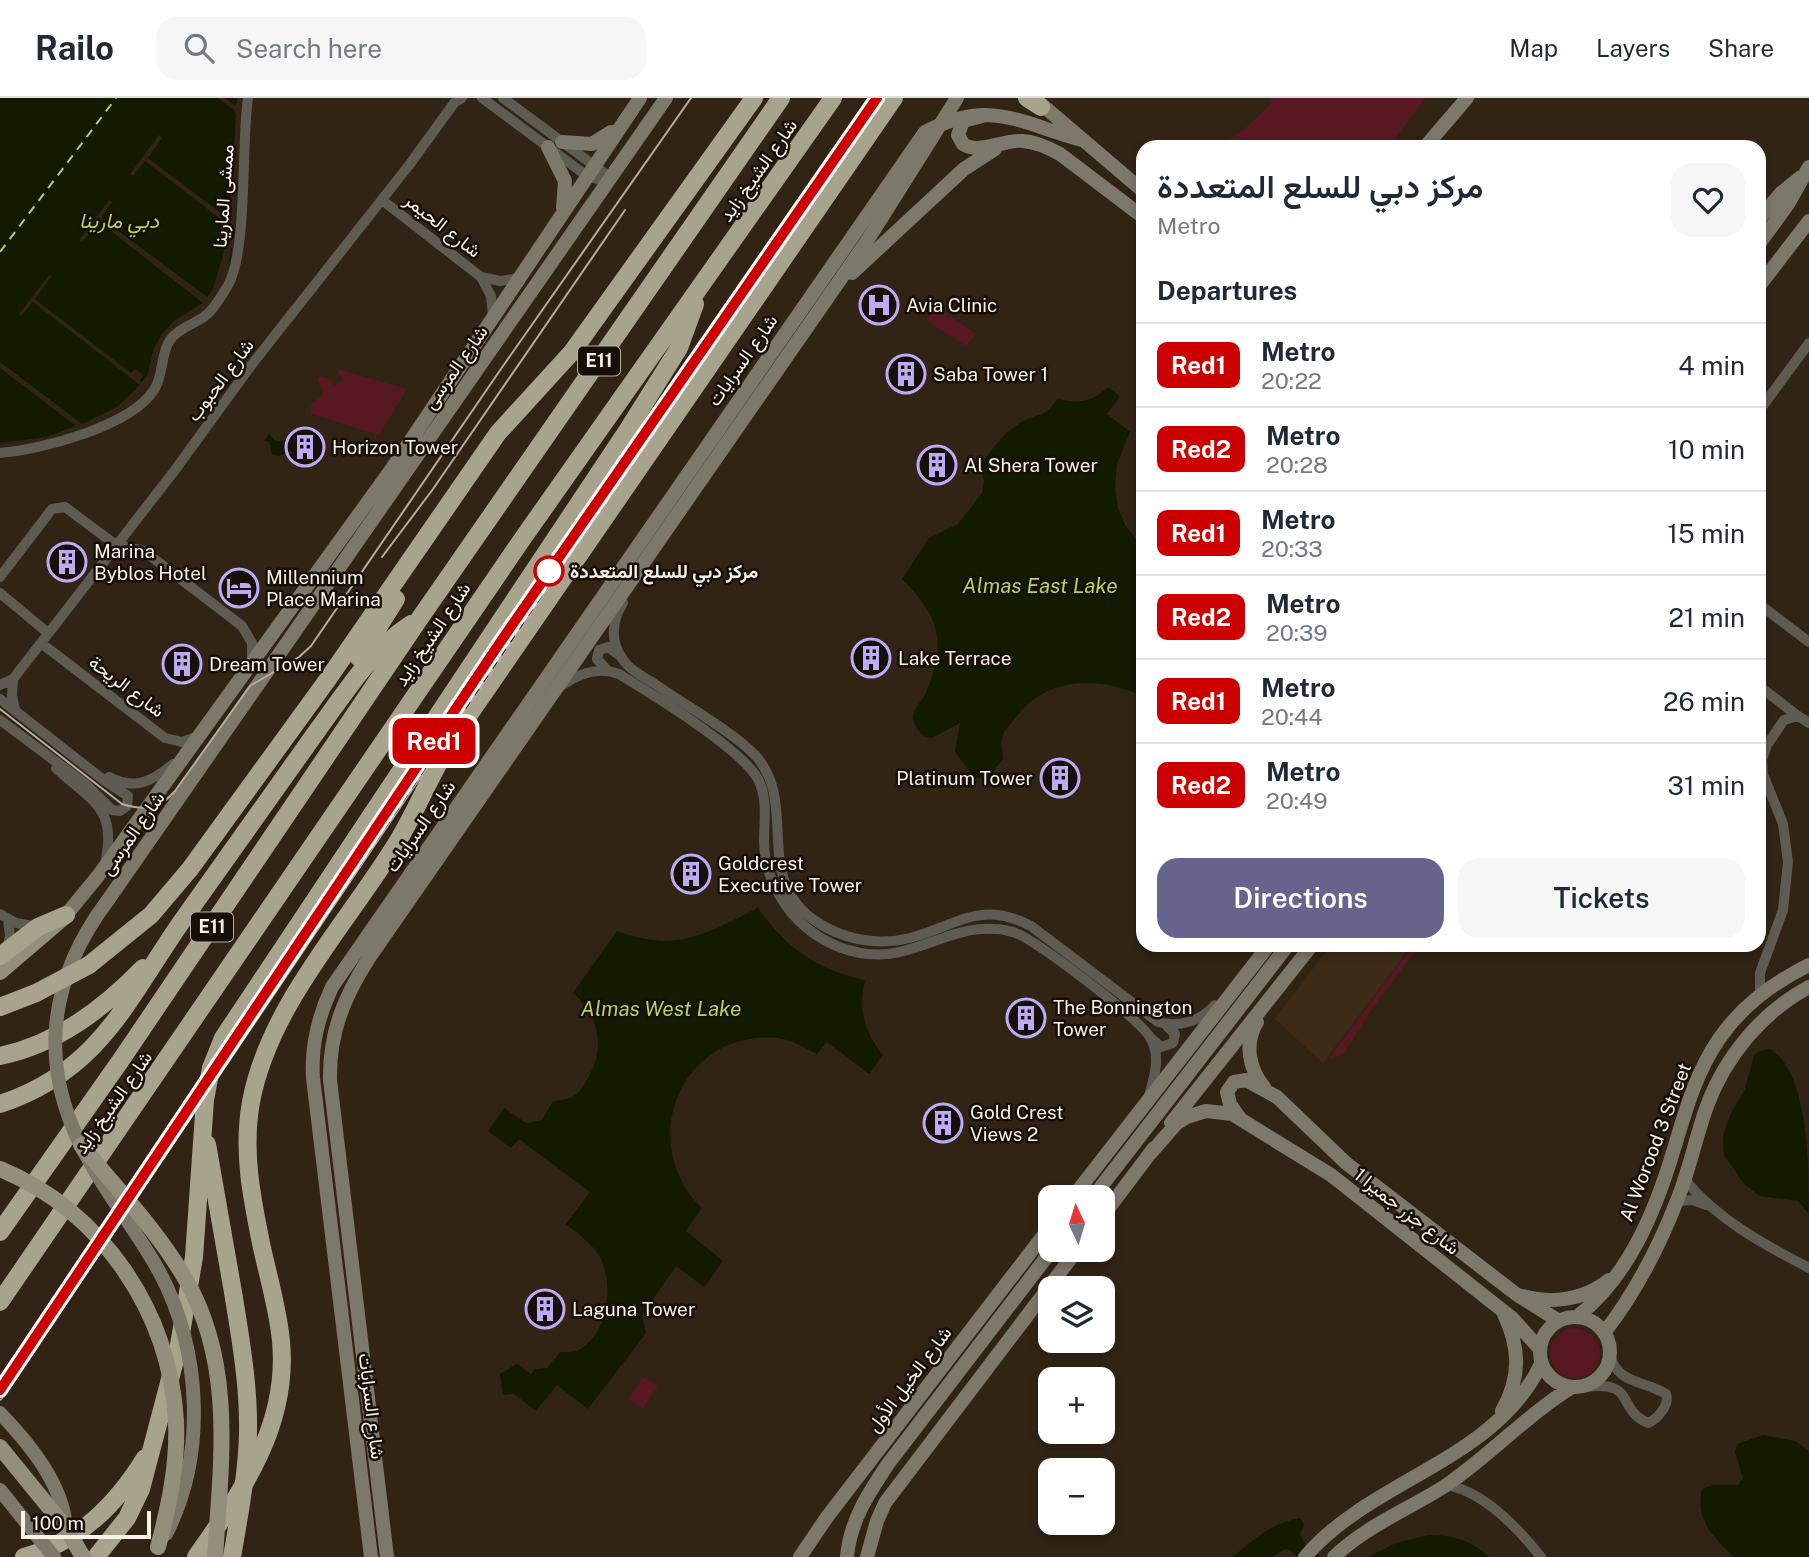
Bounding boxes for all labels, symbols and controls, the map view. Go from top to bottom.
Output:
search box [156,17,646,80]
text: Railo [35,29,114,67]
icon: search [180,29,218,67]
text: Search here [236,33,382,64]
text: Map [1509,34,1558,62]
text: Layers [1596,34,1670,62]
text: Share [1708,34,1774,62]
street label: شارع الشيخ زايد [715,115,804,227]
street label: ممشى المارينا [208,144,239,248]
button: heart [1671,163,1745,237]
text: مركز دبي للسلع المتعددة [1157,167,1483,205]
street label: شارع الحيمر [398,188,486,263]
water label: دبي مارينا [79,208,160,238]
text: Metro [1157,212,1220,239]
text: Departures [1157,275,1297,306]
hospital icon: Avia Clinic [858,284,900,326]
place label: Avia Clinic [906,294,997,316]
street label: شارع السرايات [702,310,783,411]
street label: شارع المرسى [418,321,493,414]
street label: شارع الحبوب [182,335,260,427]
text: Metro [1261,336,1336,367]
road number: E11 [578,346,620,376]
text: 4 min [1678,350,1745,381]
text: Red1 [1171,351,1226,379]
building icon: Saba Tower 1 [885,353,927,395]
place label: Saba Tower 1 [933,363,1048,385]
text: 20:22 [1261,367,1322,394]
text: Metro [1266,420,1341,451]
building icon: Horizon Tower [284,426,326,468]
text: 10 min [1668,434,1745,465]
text: Red2 [1171,435,1231,463]
place label: Horizon Tower [332,436,458,458]
building icon: Al Shera Tower [916,444,958,486]
text: 20:28 [1266,451,1328,478]
place label: Al Shera Tower [964,454,1098,476]
text: Metro [1261,504,1336,535]
text: 15 min [1667,518,1745,549]
text: Red1 [1171,519,1226,547]
text: 20:33 [1261,535,1323,562]
place label: Marina Byblos Hotel [94,540,207,584]
building icon: Marina Byblos Hotel [46,541,88,583]
marker: مركز دبي للسلع المتعددة [534,556,564,586]
place label: مركز دبي للسلع المتعددة [570,560,758,588]
place label: Millennium Place Marina [266,566,381,610]
hotel icon: Millennium Place Marina [218,567,260,609]
water label: Almas East Lake [962,573,1118,598]
street label: شارع الشيخ زايد [389,578,477,692]
text: Metro [1266,588,1341,619]
text: 21 min [1669,602,1745,633]
text: Red2 [1171,603,1231,631]
text: 20:39 [1266,619,1328,646]
building icon: Lake Terrace [850,637,892,679]
building icon: Dream Tower [161,643,203,685]
place label: Lake Terrace [898,647,1011,669]
street label: شارع الريحة [84,651,169,723]
place label: Dream Tower [209,653,325,675]
text: Metro [1261,672,1336,703]
text: 26 min [1663,686,1745,717]
text: Red1 [1171,687,1226,715]
text: 20:44 [1261,703,1323,730]
line badge: Red1 [385,718,483,764]
text: Red1 [407,727,461,755]
text: Metro [1266,756,1341,787]
building icon: Platinum Tower [1039,757,1081,799]
place label: Platinum Tower [896,767,1033,789]
text: 31 min [1668,770,1745,801]
text: Red2 [1171,771,1231,799]
street label: شارع السرايات [380,776,461,877]
street label: شارع المرسى [95,787,170,880]
text: 20:49 [1266,787,1328,814]
place label: Goldcrest Executive Tower [718,852,862,896]
building icon: Goldcrest Executive Tower [670,853,712,895]
button: Directions [1157,858,1444,938]
button: Tickets [1458,858,1745,938]
road number: E11 [191,912,233,942]
water label: Almas West Lake [581,996,741,1021]
place label: The Bonnington Tower [1053,996,1193,1040]
building icon: The Bonnington Tower [1005,997,1047,1039]
street label: شارع الشيخ زايد [70,1047,159,1159]
street label: Al Worood 3 Street [1615,1060,1695,1224]
place label: Gold Crest Views 2 [970,1101,1064,1145]
building icon: Gold Crest Views 2 [922,1102,964,1144]
street label: شارع جزر جميرا 1 [1349,1163,1464,1261]
north arrow [1038,1185,1115,1262]
map controls [1038,1185,1115,1535]
button: layers [1038,1276,1115,1353]
building icon: Laguna Tower [524,1288,566,1330]
place label: Laguna Tower [572,1298,695,1320]
street label: شارع الخيل الأول [862,1322,957,1437]
street label: شارع السرايات [353,1352,389,1461]
button: + [1038,1367,1115,1444]
button: − [1038,1458,1115,1535]
scale bar [21,1508,150,1540]
text: 100 m [32,1512,84,1534]

